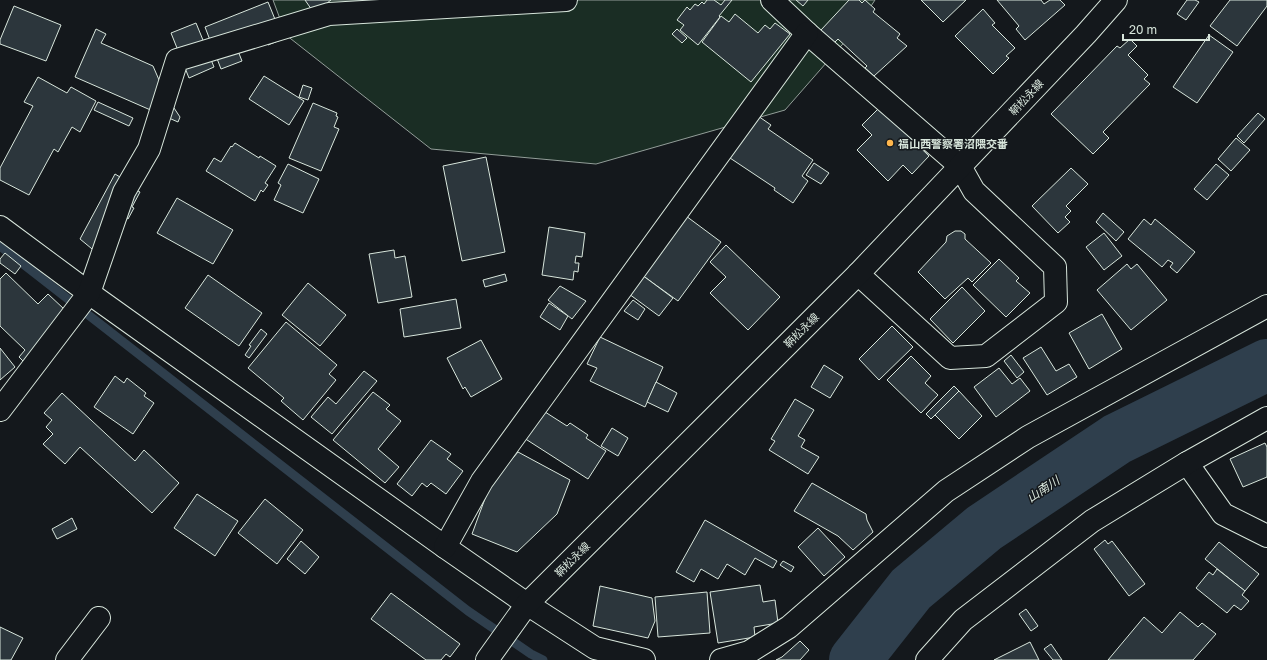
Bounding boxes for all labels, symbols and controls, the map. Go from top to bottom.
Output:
scale bar [1123,16,1209,42]
text: 20 m [1129,22,1157,37]
street label: 鞆松永線 [1006,76,1046,118]
place label: 福山西警察署沼隈交番 [898,137,1008,150]
marker: 福山西警察署沼隈交番 [885,138,895,148]
street label: 鞆松永線 [781,310,821,350]
water label: 山南川 [1024,472,1064,505]
street label: 鞆松永線 [552,539,592,579]

